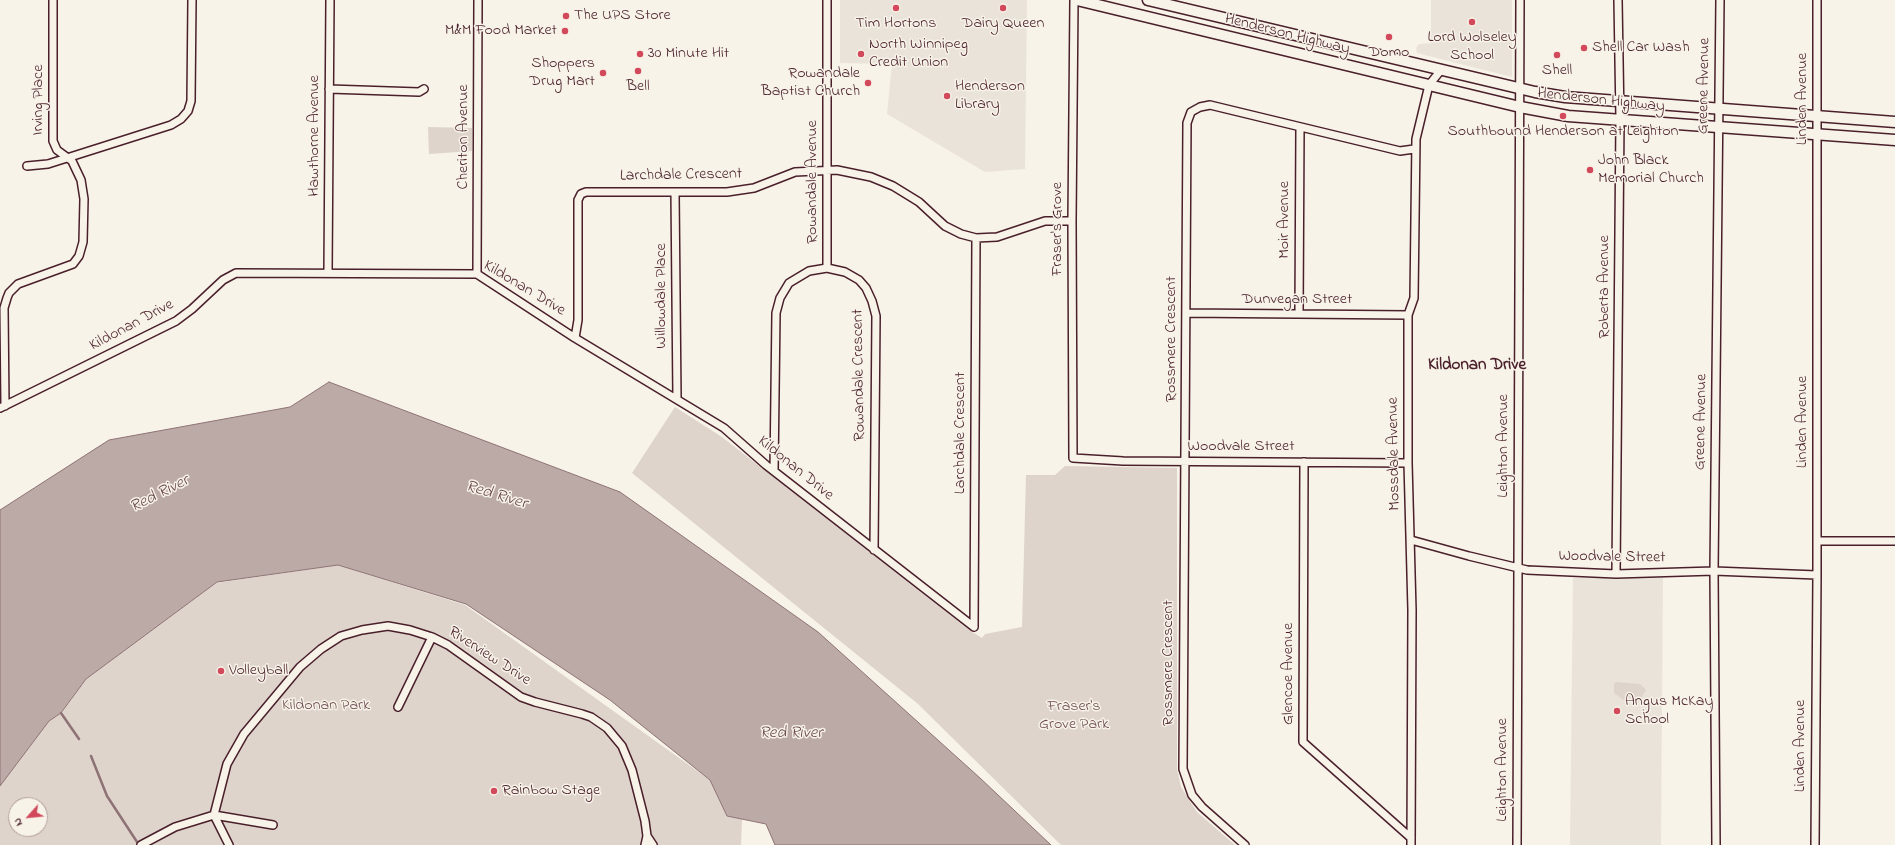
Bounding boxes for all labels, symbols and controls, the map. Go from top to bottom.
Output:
marker: Tim Hortons [891,3,901,13]
marker: Dairy Queen [998,3,1008,13]
place label: The UPS Store [574,6,671,26]
street label: Henderson Highway [1222,10,1352,60]
marker: The UPS Store [561,11,571,21]
place label: Tim Hortons [856,14,936,34]
place label: Dairy Queen [962,14,1044,34]
marker: Lord Wolseley School [1467,17,1477,27]
place label: M&M Food Market [445,21,557,41]
marker: M&M Food Market [560,26,570,36]
place label: Lord Wolseley School [1427,28,1517,66]
marker: Domo [1384,32,1394,42]
place label: North Winnipeg Credit Union [869,35,968,73]
place label: Shell Car Wash [1592,38,1690,58]
street label: Greene Avenue [1695,38,1715,134]
place label: Domo [1369,43,1409,63]
marker: Shell Car Wash [1579,43,1589,53]
place label: 30 Minute Hit [648,44,729,64]
marker: 30 Minute Hit [635,49,645,59]
marker: North Winnipeg Credit Union [856,49,866,59]
marker: Shell [1552,50,1562,60]
street label: Linden Avenue [1793,53,1813,145]
place label: Shoppers Drug Mart [529,54,595,92]
place label: Shell [1542,61,1572,81]
place label: Rowandale Baptist Church [761,64,860,102]
street label: Irving Place [29,65,49,135]
marker: Bell [633,66,643,76]
marker: Shoppers Drug Mart [598,68,608,78]
street label: Hawthorne Avenue [305,75,325,197]
place label: Bell [626,77,650,97]
place label: Henderson Library [955,77,1025,115]
marker: Rowandale Baptist Church [863,78,873,88]
street label: Cheriton Avenue [454,85,474,189]
street label: Henderson Highway [1536,85,1666,117]
marker: Henderson Library [942,91,952,101]
marker: Southbound Henderson at Leighton [1558,111,1568,121]
street label: Rowandale Avenue [803,120,823,244]
place label: Southbound Henderson at Leighton [1448,122,1678,142]
place label: John Black Memorial Church [1598,151,1704,189]
street label: Larchdale Crescent [620,165,742,187]
marker: John Black Memorial Church [1585,165,1595,175]
street label: Moir Avenue [1275,181,1295,259]
street label: Fraser's Grove [1048,182,1068,276]
street label: Roberta Avenue [1595,235,1615,339]
street label: Willowdale Place [652,243,672,349]
street label: Kildonan Drive [479,257,569,321]
street label: Rossmere Crescent [1162,276,1182,402]
street label: Dunvegan Street [1242,290,1352,310]
street label: Kildonan Drive [87,296,177,356]
street label: Rowandale Crescent [849,309,871,441]
district label: Kildonan Drive [1428,356,1526,376]
street label: Larchdale Crescent [951,372,971,494]
street label: Greene Avenue [1692,374,1712,470]
street label: Linden Avenue [1793,376,1813,468]
street label: Leighton Avenue [1494,394,1514,498]
street label: Mossdale Avenue [1384,397,1406,511]
street label: Kildonan Drive [753,432,837,506]
street label: Woodvale Street [1187,437,1295,457]
water label: Red River [127,472,193,518]
water label: Red River [463,477,529,515]
street label: Woodvale Street [1558,547,1666,569]
street label: Rossmere Crescent [1159,600,1179,726]
street label: Riverview Drive [444,623,534,691]
street label: Glencoe Avenue [1279,623,1299,725]
place label: Volleyball [229,661,288,681]
marker: Volleyball [216,666,226,676]
place label: Angus McKay School [1625,692,1713,730]
park label: Kildonan Park [282,696,370,716]
park label: Fraser's Grove Park [1039,697,1109,735]
street label: Linden Avenue [1791,700,1811,792]
marker: Angus McKay School [1612,706,1622,716]
street label: Leighton Avenue [1493,718,1513,822]
water label: Red River [759,724,823,744]
place label: Rainbow Stage [502,781,600,801]
marker: Rainbow Stage [489,786,499,796]
north arrow [8,797,48,837]
text: N [9,815,27,829]

